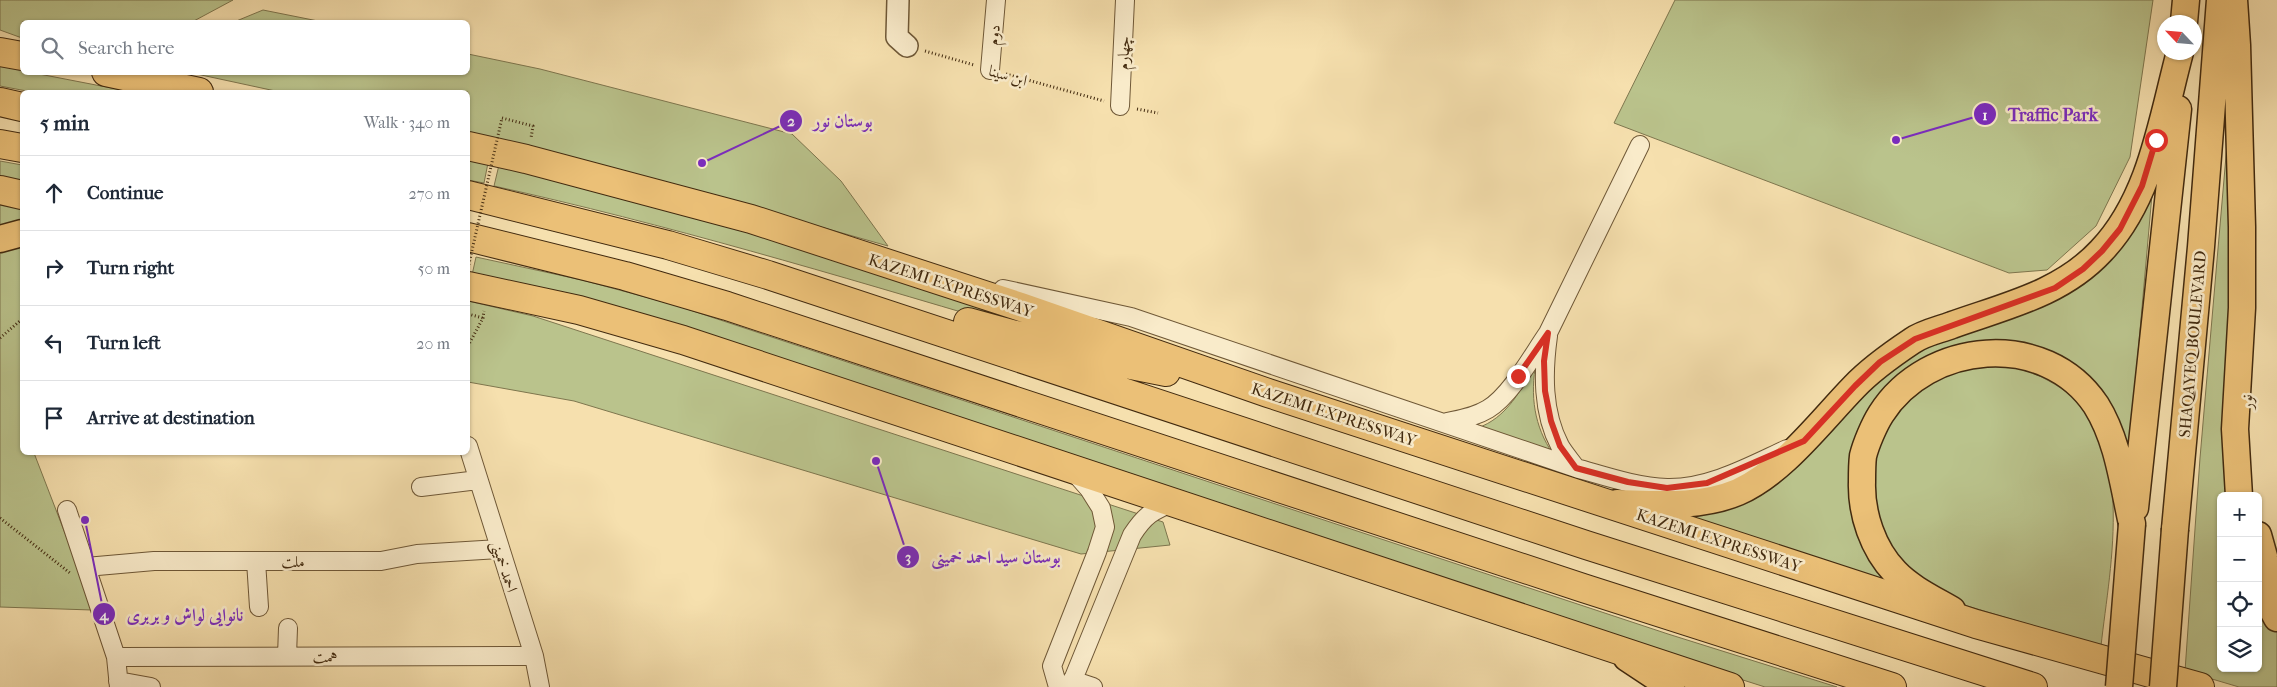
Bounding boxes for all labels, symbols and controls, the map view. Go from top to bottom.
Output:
north arrow [2157,15,2202,60]
search box [20,20,470,75]
street label: دوم [983,24,1009,47]
icon: search [38,34,66,62]
street label: چهارم [1113,36,1139,71]
text: Search here [78,37,174,59]
street label: ابن سینا [986,61,1029,91]
callout: Traffic Park [1973,98,2108,131]
callout: بوستان نور [779,104,883,137]
text: Traffic Park [2007,105,2099,126]
text: 1 [1982,106,1988,124]
text: 5 min [40,111,89,135]
text: بوستان نور [811,111,873,132]
text: 2 [787,112,795,130]
text: Walk · 340 m [364,113,450,132]
route start [2145,129,2168,152]
icon: ahead [40,179,68,207]
text: Continue [87,182,163,204]
text: 270 m [409,184,450,203]
street label: KAZEMI EXPRESSWAY [866,250,1037,321]
street label: SHAQAYEQ BOULEVARD [2175,250,2210,438]
icon: right [40,254,68,282]
text: Turn right [87,257,174,279]
text: 50 m [418,259,450,278]
icon: left [40,329,68,357]
text: Turn left [87,332,161,354]
text: 20 m [416,334,450,353]
route end [1507,365,1530,388]
street label: KAZEMI EXPRESSWAY [1249,379,1420,450]
street label: نور [2237,394,2257,412]
icon: arrive [40,404,68,432]
text: Arrive at destination [87,407,255,429]
map controls [2217,492,2262,672]
button: + [2217,492,2262,537]
street label: KAZEMI EXPRESSWAY [1634,505,1805,576]
button: − [2217,537,2262,582]
street label: احمد خمینی [485,538,522,595]
callout: بوستان سید احمد خمینی [896,541,1070,574]
text: بوستان سید احمد خمینی [931,547,1061,570]
text: 3 [905,548,911,566]
street label: ملت [281,552,305,571]
button: locate [2217,582,2262,627]
callout: نانوایی لواش و بربری [92,598,253,631]
text: نانوایی لواش و بربری [127,605,243,627]
text: 4 [99,606,110,624]
button: layers [2217,627,2262,672]
street label: همت [313,647,337,666]

